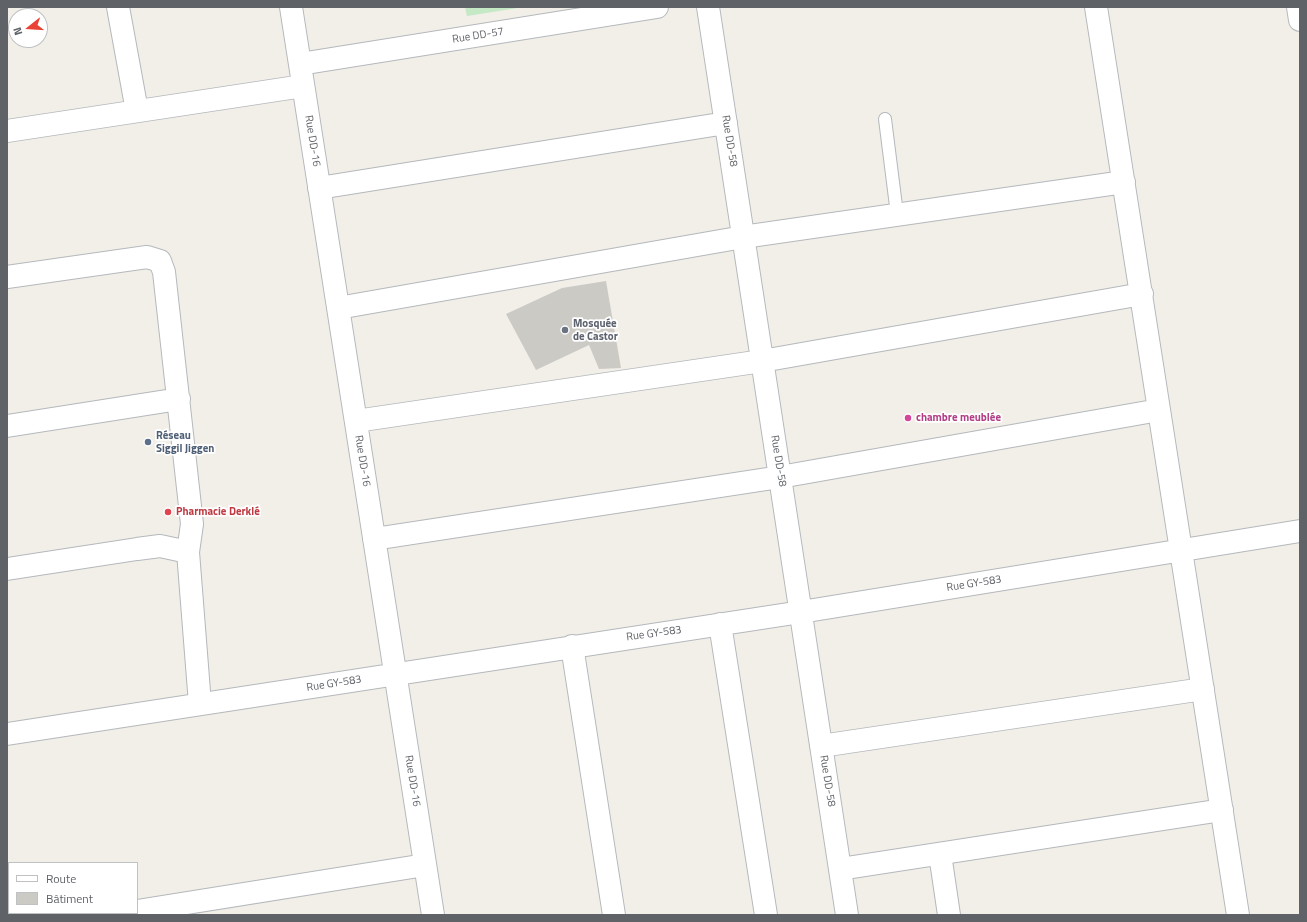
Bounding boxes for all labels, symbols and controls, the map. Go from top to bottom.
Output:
north arrow [8,8,48,48]
text: N [9,25,26,37]
street label: Rue DD-57 [451,25,505,47]
street label: Rue DD-16 [301,114,323,168]
street label: Rue DD-58 [718,114,740,168]
place label: Mosquée de Castor [573,317,618,343]
marker: Mosquée de Castor [560,325,570,335]
place label: chambre meublée [916,411,1001,425]
marker: chambre meublée [903,413,913,423]
place label: Réseau Siggil Jiggen [156,429,214,455]
street label: Rue DD-16 [351,434,373,488]
street label: Rue DD-58 [767,434,789,488]
marker: Réseau Siggil Jiggen [143,437,153,447]
place label: Pharmacie Derklé [176,505,260,519]
marker: Pharmacie Derklé [163,507,173,517]
street label: Rue GY-583 [946,573,1002,595]
street label: Rue GY-583 [626,624,682,644]
street label: Rue GY-583 [306,673,362,695]
street label: Rue DD-16 [401,754,423,808]
street label: Rue DD-58 [816,754,838,808]
legend [8,862,138,914]
text: Route [46,869,76,888]
text: Bâtiment [46,889,93,908]

